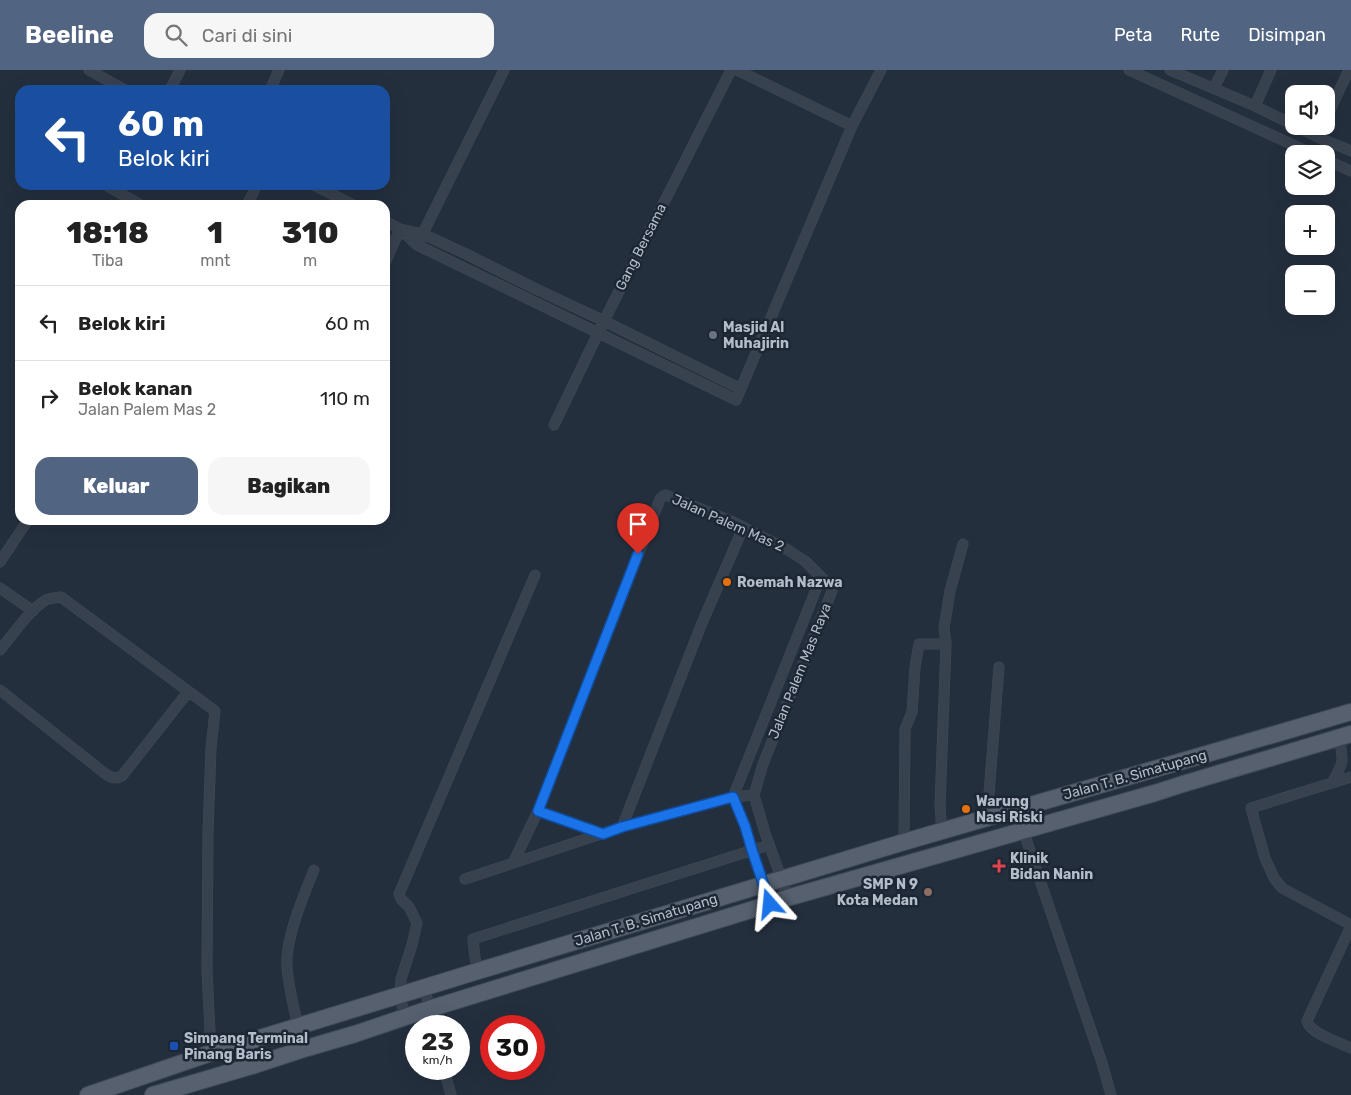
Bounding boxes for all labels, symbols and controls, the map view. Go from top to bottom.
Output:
search box [144,13,494,58]
text: Beeline [25,21,114,49]
icon: search [162,21,190,49]
text: Cari di sini [202,24,292,47]
text: Peta [1114,24,1152,46]
text: Rute [1180,24,1220,46]
text: Disimpan [1248,24,1326,46]
map controls [1285,85,1335,315]
button: sound [1285,85,1335,135]
text: 60 m [118,103,204,145]
icon: left [35,105,100,170]
text: Belok kiri [118,145,210,172]
button: layers [1285,145,1335,195]
street label: Gang Bersama [612,201,670,293]
button: + [1285,205,1335,255]
text: 18:18 [66,215,149,251]
text: 1 [207,215,223,251]
text: 310 [282,215,339,251]
text: Tiba [92,251,123,270]
text: mnt [200,251,230,270]
text: m [303,251,317,270]
button: − [1285,265,1335,315]
icon: left [35,309,63,337]
text: Belok kiri [78,312,165,335]
text: 60 m [325,312,370,335]
place label: Masjid Al Muhajirin [723,319,789,352]
marker: Masjid Al Muhajirin [707,329,719,341]
text: Belok kanan [78,377,193,400]
icon: right [35,384,63,412]
text: 110 m [320,387,370,410]
text: Jalan Palem Mas 2 [78,400,216,419]
button: Keluar [35,457,198,515]
button: Bagikan [208,457,370,515]
street label: Jalan Palem Mas 2 [669,491,787,555]
pin [617,503,659,554]
icon: arrive [624,510,652,538]
place label: Roemah Nazwa [737,574,842,591]
marker: Roemah Nazwa [721,576,733,588]
street label: Jalan Palem Mas Raya [765,601,835,741]
street label: Jalan T. B. Simatupang [1061,746,1209,804]
place label: Warung Nasi Riski [976,793,1043,826]
marker: Warung Nasi Riski [960,803,972,815]
place label: Klinik Bidan Nanin [1010,850,1093,883]
marker: Klinik Bidan Nanin [992,859,1006,873]
place label: SMP N 9 Kota Medan [837,876,918,909]
position arrow [743,877,795,929]
marker: SMP N 9 Kota Medan [922,886,934,898]
street label: Jalan T. B. Simatupang [572,890,720,950]
speed limit sign: 30 [480,1015,545,1080]
text: 23 [421,1027,454,1056]
place label: Simpang Terminal Pinang Baris [184,1030,308,1063]
marker: Simpang Terminal Pinang Baris [168,1040,180,1052]
text: km/h [423,1053,452,1067]

